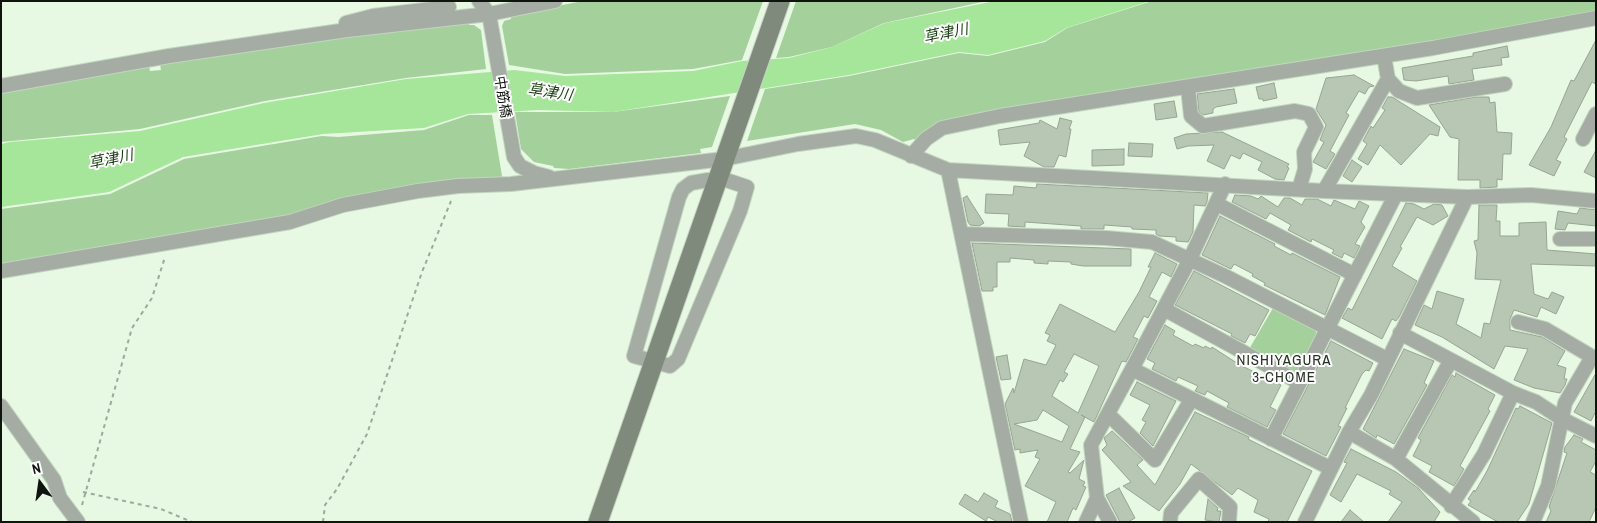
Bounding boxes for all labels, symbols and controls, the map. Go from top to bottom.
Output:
water label: 草津川 [922,21,970,47]
street label: 中筋橋 [490,75,514,119]
water label: 草津川 [526,81,574,105]
water label: 草津川 [87,147,135,173]
district label: NISHIYAGURA 3-CHOME [1235,352,1333,387]
north arrow [15,458,65,508]
text: N [30,459,43,478]

